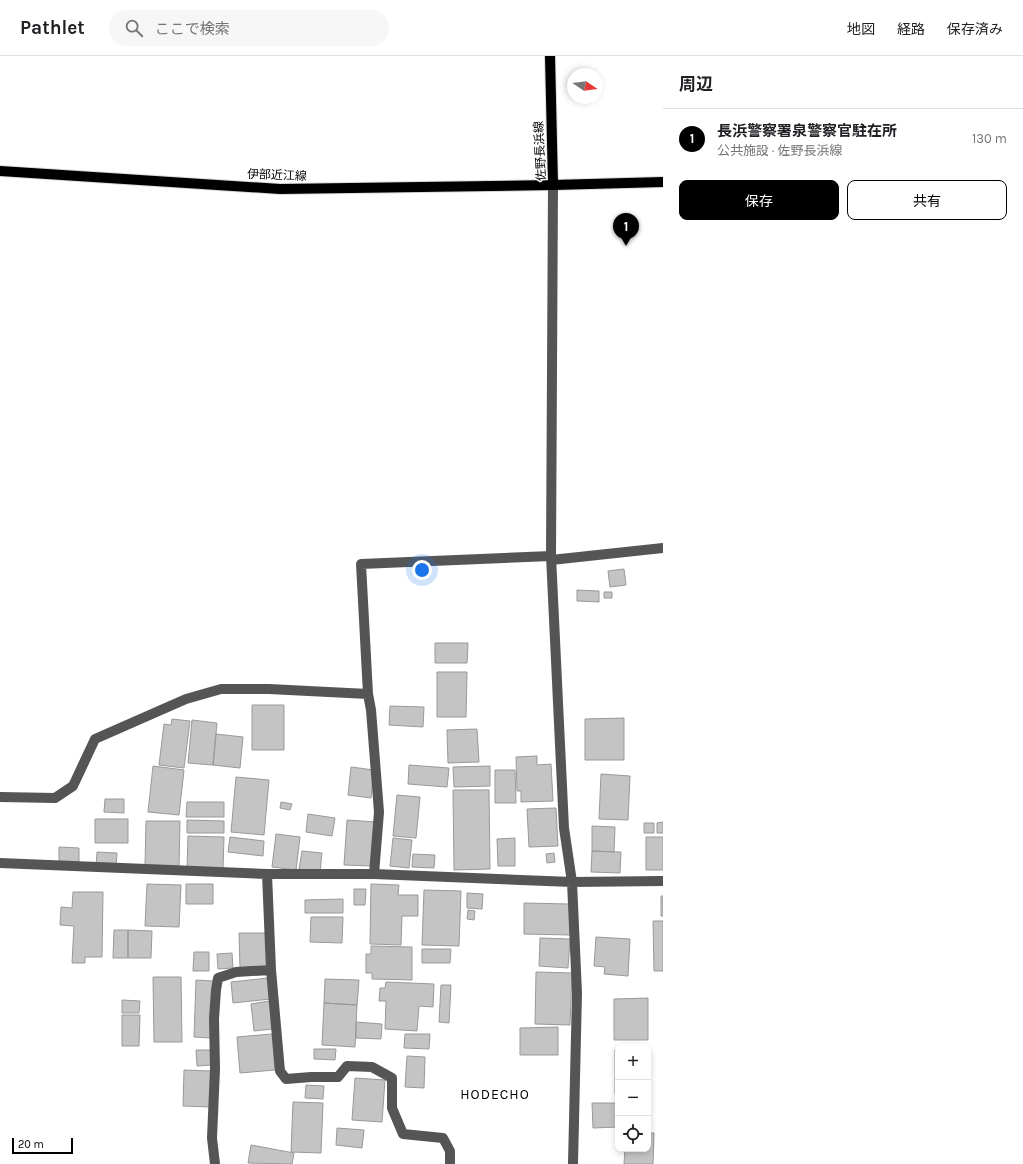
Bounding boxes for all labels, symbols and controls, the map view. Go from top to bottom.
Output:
search box [109,10,389,46]
text: Pathlet [20,17,85,39]
icon: search [123,17,145,39]
text: ここで検索 [155,20,230,38]
text: 地図 [847,21,875,38]
text: 経路 [897,21,925,38]
text: 保存済み [947,21,1003,38]
north arrow [567,68,603,104]
text: 周辺 [679,74,713,94]
street label: 佐野長浜線 [531,121,549,181]
text: 長浜警察署泉警察官駐在所 [717,122,897,140]
text: 1 [690,131,694,146]
text: 130 m [972,131,1007,146]
text: 公共施設 · 佐野長浜線 [717,143,843,158]
street label: 伊部近江線 [247,167,307,183]
button: 保存 [679,180,839,220]
button: 共有 [847,180,1007,220]
pin: 1 [613,213,639,246]
your location [412,560,432,580]
map controls [615,1044,651,1152]
button: + [615,1044,651,1080]
button: − [615,1080,651,1116]
district label: HODECHO [460,1086,530,1103]
button: locate [615,1116,651,1152]
scale bar [12,1136,73,1155]
text: 20 m [18,1138,44,1151]

